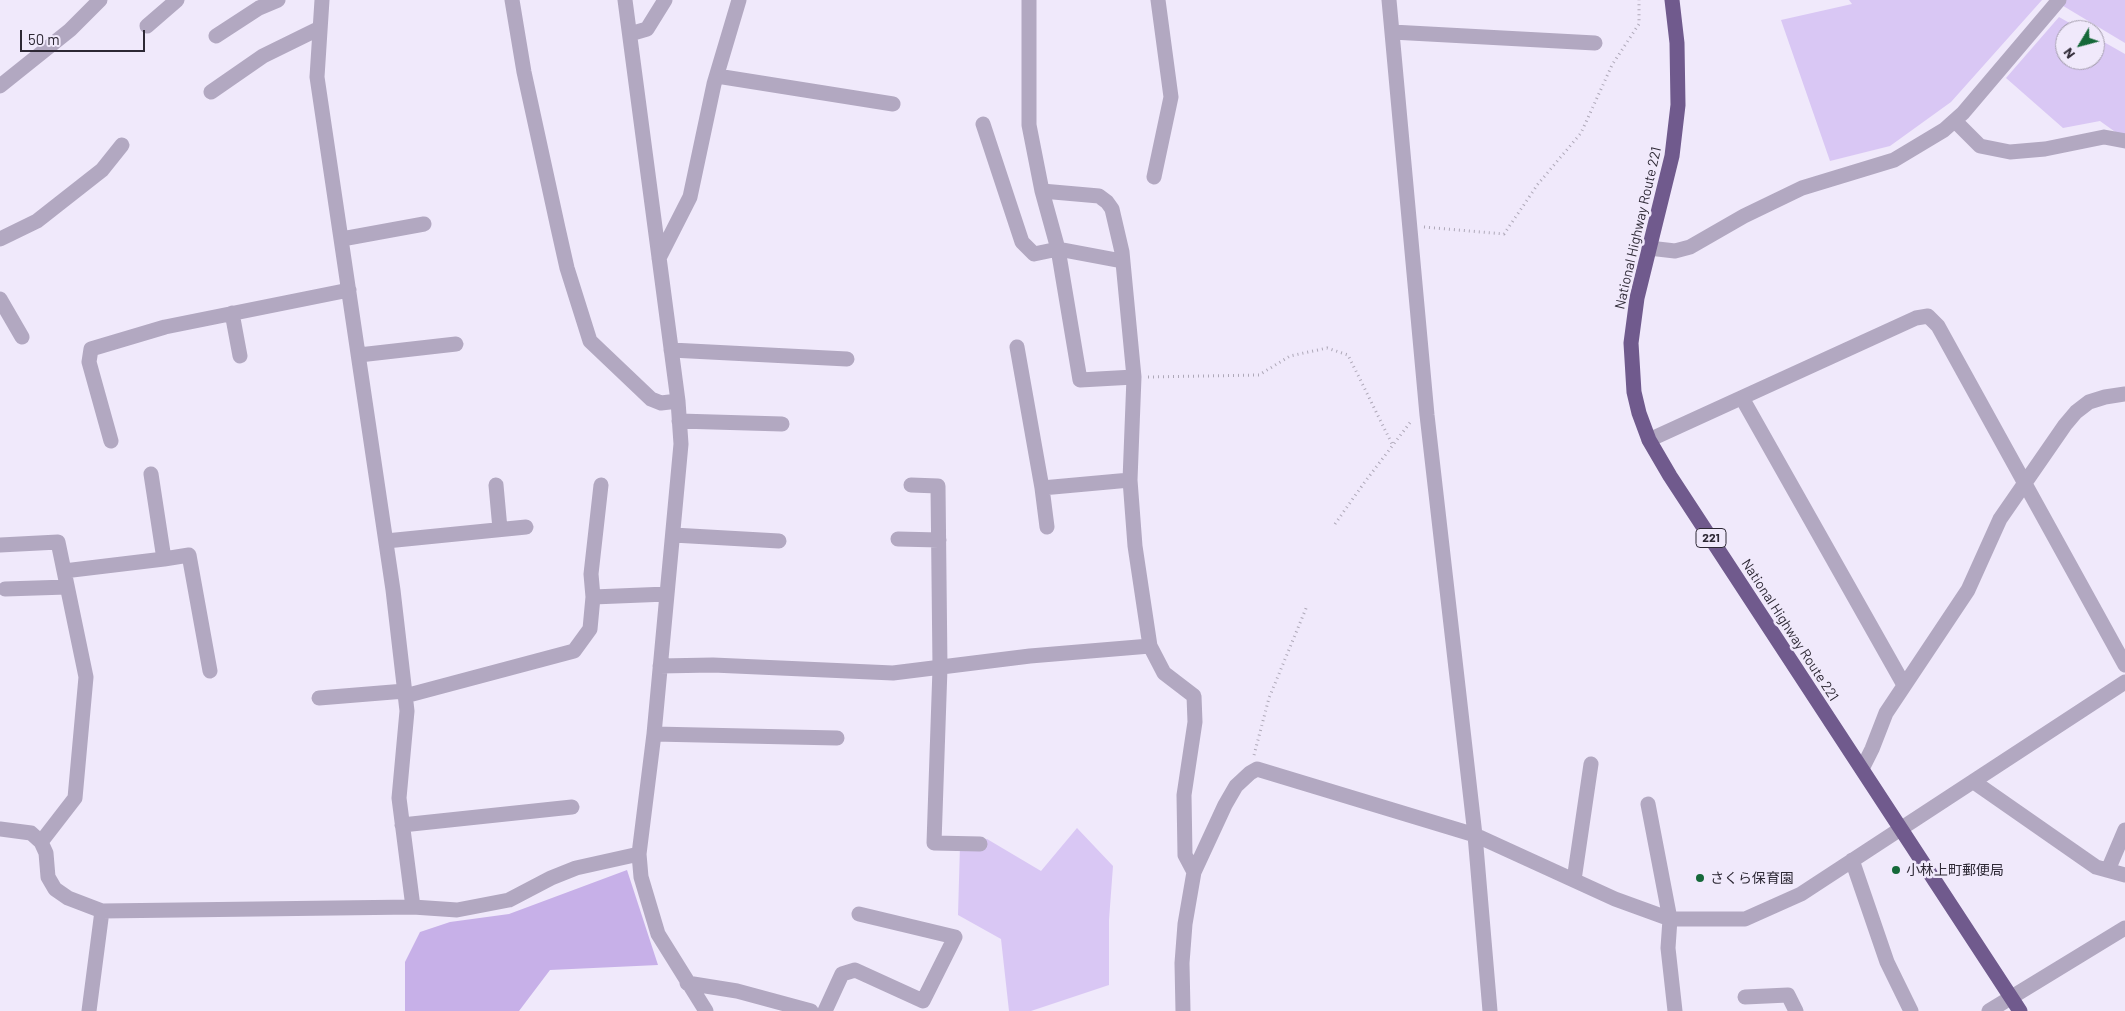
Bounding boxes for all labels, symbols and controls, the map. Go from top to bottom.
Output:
scale bar [22,20,148,52]
north arrow [2055,20,2105,70]
text: 50 m [28,30,60,48]
text: N [2059,45,2078,63]
street label: National Highway Route 221 [1611,145,1665,311]
road number: 221 [1696,528,1726,548]
street label: National Highway Route 221 [1738,556,1842,704]
place label: 小林上町郵便局 [1906,862,2004,878]
marker: 小林上町郵便局 [1890,864,1902,876]
place label: さくら保育園 [1710,870,1794,886]
marker: さくら保育園 [1694,872,1706,884]

